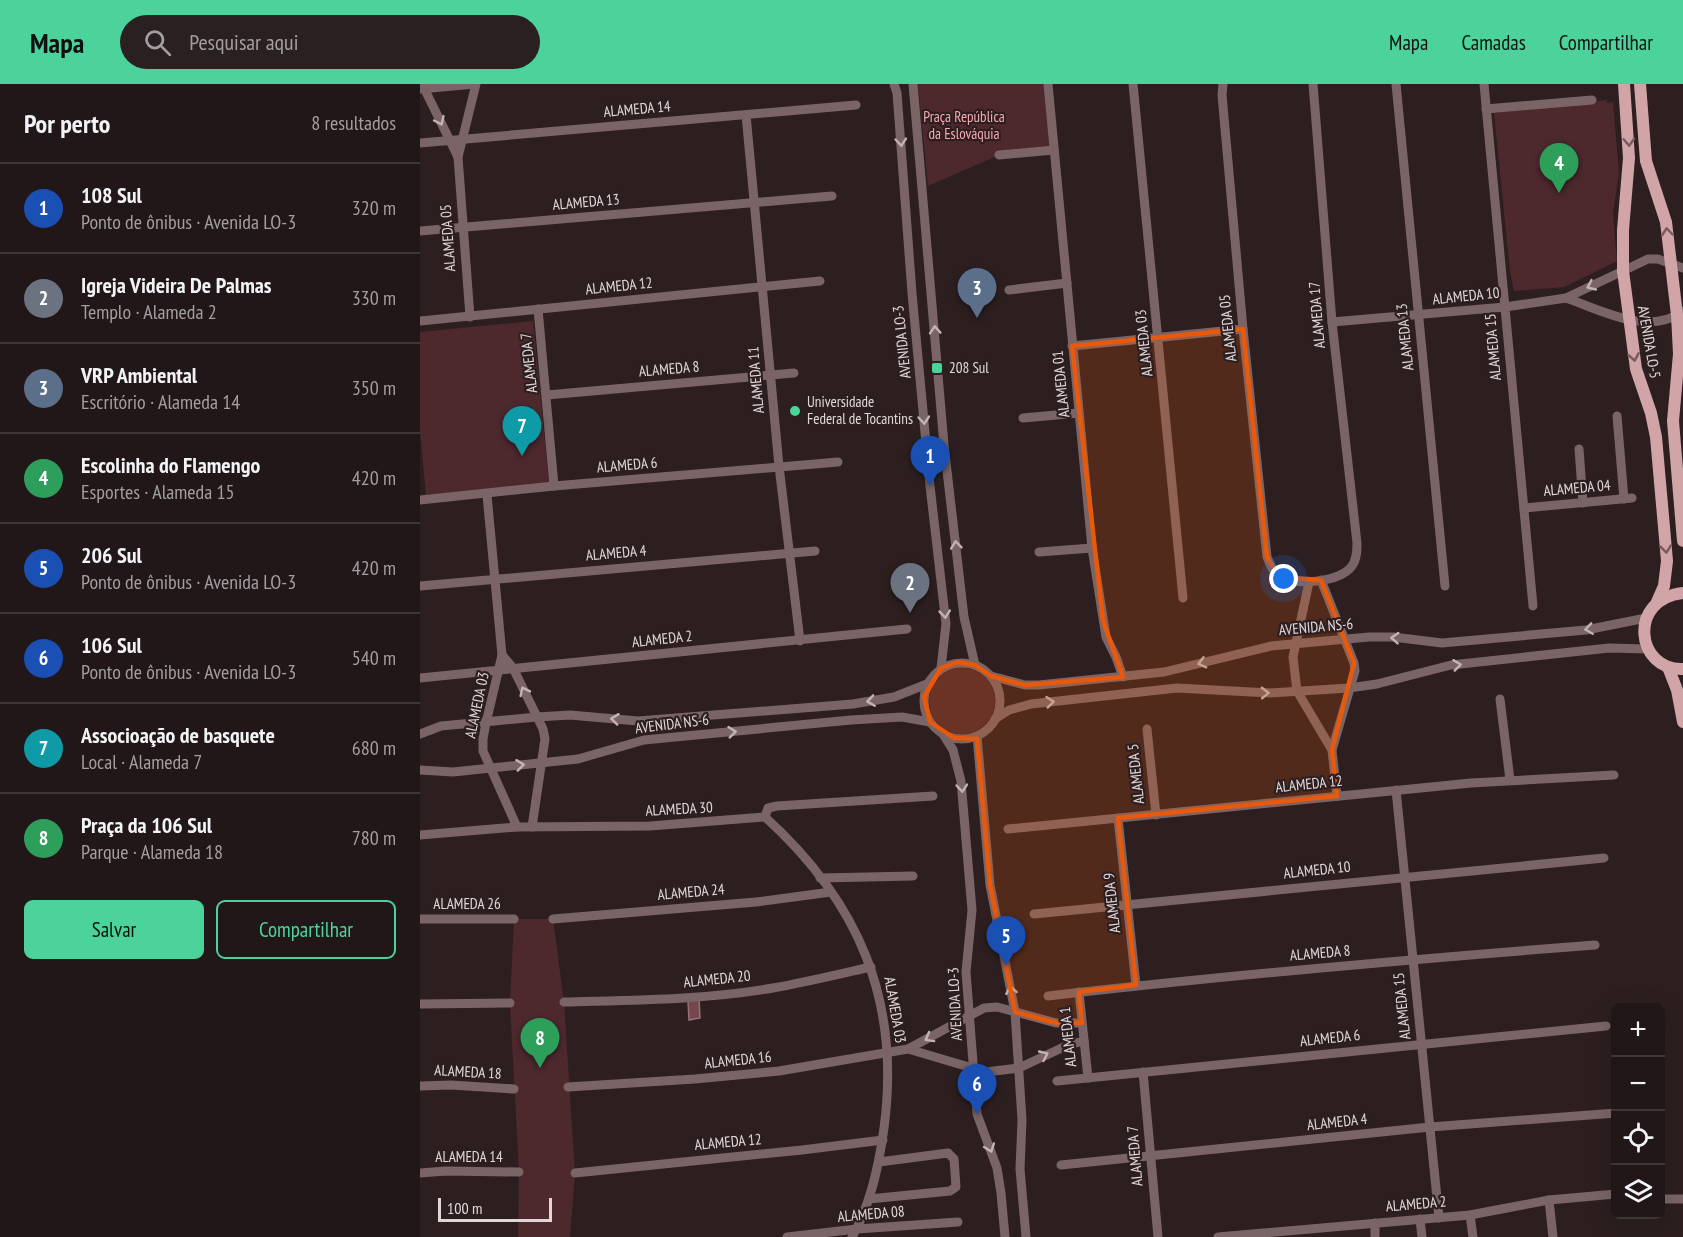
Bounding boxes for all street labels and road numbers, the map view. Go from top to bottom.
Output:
street label: ALAMEDA 14 [603,96,672,121]
street label: ALAMEDA 13 [552,189,620,214]
street label: ALAMEDA 05 [436,204,459,272]
street label: ALAMEDA 12 [584,273,653,298]
street label: ALAMEDA 17 [1304,281,1329,349]
street label: ALAMEDA 10 [1431,283,1501,308]
street label: ALAMEDA 05 [1215,294,1240,363]
street label: ALAMEDA 13 [1392,303,1417,372]
street label: AVENIDA LO-5 [1634,304,1665,380]
street label: AVENIDA LO-3 [888,305,915,380]
street label: ALAMEDA 03 [1131,309,1156,378]
street label: ALAMEDA 15 [1480,313,1505,381]
street label: ALAMEDA 7 [516,332,541,394]
street label: ALAMEDA 11 [743,346,768,414]
street label: ALAMEDA 01 [1048,350,1073,419]
street label: ALAMEDA 8 [638,356,700,381]
street label: ALAMEDA 6 [596,452,658,477]
street label: ALAMEDA 04 [1543,475,1612,500]
street label: ALAMEDA 4 [585,540,647,565]
street label: AVENIDA NS-6 [1278,614,1354,639]
street label: ALAMEDA 2 [631,626,693,651]
street label: ALAMEDA 03 [460,670,493,740]
street label: AVENIDA NS-6 [634,710,710,737]
street label: ALAMEDA 5 [1123,743,1148,805]
street label: ALAMEDA 12 [1274,771,1343,796]
street label: ALAMEDA 30 [645,797,713,820]
street label: ALAMEDA 10 [1282,857,1352,882]
street label: ALAMEDA 9 [1099,872,1124,934]
street label: ALAMEDA 24 [657,879,726,904]
street label: ALAMEDA 26 [433,894,501,913]
street label: ALAMEDA 8 [1289,940,1351,965]
street label: ALAMEDA 20 [682,966,752,991]
street label: AVENIDA LO-3 [943,967,966,1041]
street label: ALAMEDA 15 [1389,972,1414,1041]
street label: ALAMEDA 03 [880,975,911,1045]
street label: ALAMEDA 1 [1055,1006,1080,1068]
street label: ALAMEDA 6 [1299,1025,1361,1050]
street label: ALAMEDA 16 [703,1047,773,1072]
street label: ALAMEDA 18 [434,1060,502,1083]
street label: ALAMEDA 4 [1306,1109,1368,1134]
street label: ALAMEDA 7 [1122,1125,1147,1187]
street label: ALAMEDA 12 [694,1129,762,1154]
street label: ALAMEDA 14 [435,1147,503,1166]
street label: ALAMEDA 2 [1385,1191,1447,1216]
street label: ALAMEDA 08 [837,1201,905,1226]

